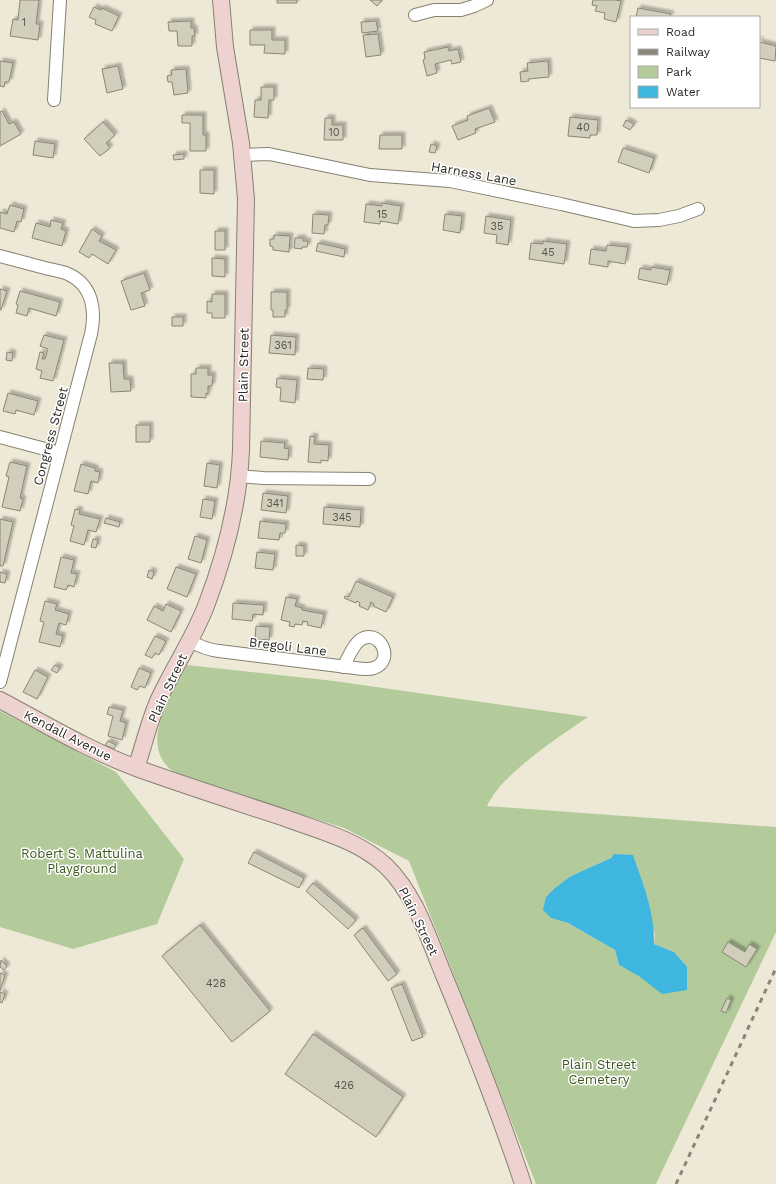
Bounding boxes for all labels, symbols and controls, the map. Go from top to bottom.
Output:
house number: 1 [22,16,26,29]
legend [630,16,760,108]
text: Road [666,25,695,39]
text: Railway [666,45,711,59]
text: Park [666,65,692,79]
text: Water [666,85,701,99]
house number: 40 [576,121,590,134]
house number: 10 [328,126,340,139]
street label: Harness Lane [430,159,518,188]
house number: 15 [377,208,387,221]
house number: 35 [491,220,503,233]
house number: 45 [541,246,555,259]
street label: Plain Street [235,327,252,402]
house number: 361 [274,339,292,352]
street label: Congress Street [30,385,71,487]
house number: 341 [266,497,284,510]
house number: 345 [332,511,352,524]
street label: Bregoli Lane [248,634,328,659]
street label: Plain Street [145,651,190,725]
street label: Kendall Avenue [21,707,114,764]
park label: Robert S. Mattulina Playground [21,846,144,876]
street label: Plain Street [396,885,442,958]
house number: 428 [206,977,226,990]
park label: Plain Street Cemetery [562,1057,637,1087]
house number: 426 [334,1079,354,1092]

